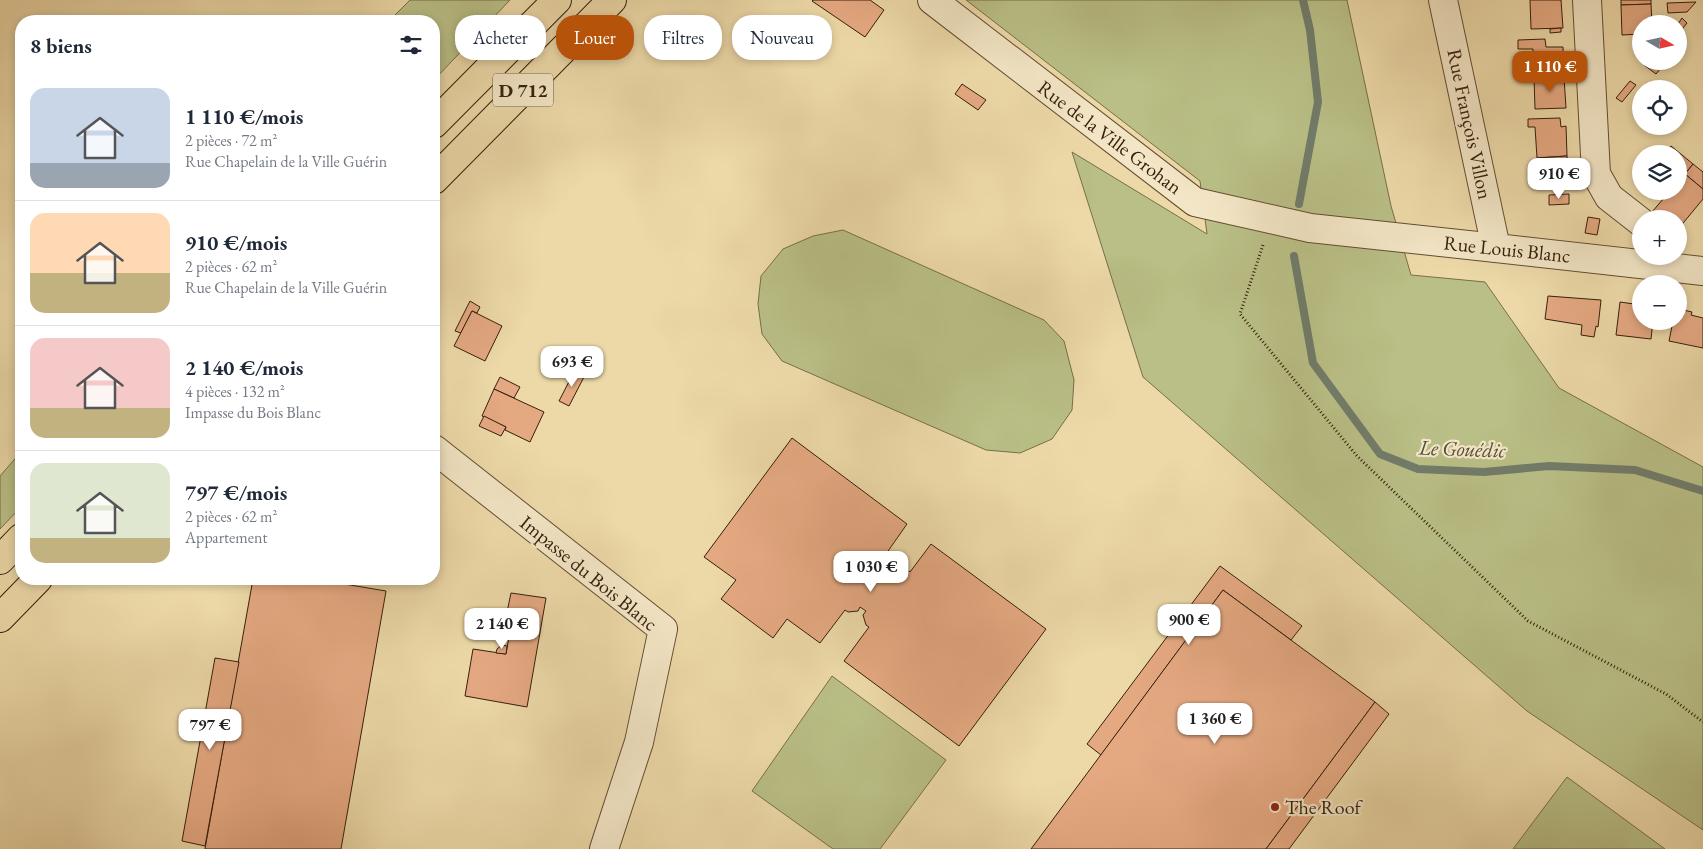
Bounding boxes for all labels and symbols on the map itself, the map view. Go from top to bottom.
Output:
north arrow [1632,15,1688,70]
street label: Rue François Villon [1441,46,1499,202]
pin: 1 110 € [1504,51,1596,93]
road number: D 712 [493,74,553,106]
street label: Rue de la Ville Grohan [1033,74,1188,200]
pin: 910 € [1524,158,1594,200]
street label: Rue Louis Blanc [1442,229,1572,269]
pin: 693 € [537,346,607,388]
water label: Le Gouédic [1417,433,1506,464]
street label: Impasse du Bois Blanc [515,509,663,637]
pin: 1 030 € [825,550,917,593]
pin: 900 € [1154,604,1224,646]
pin: 2 140 € [456,608,548,650]
pin: 1 360 € [1169,702,1261,745]
pin: 797 € [175,708,245,751]
place label: The Roof [1285,794,1364,820]
marker: The Roof [1269,801,1281,813]

